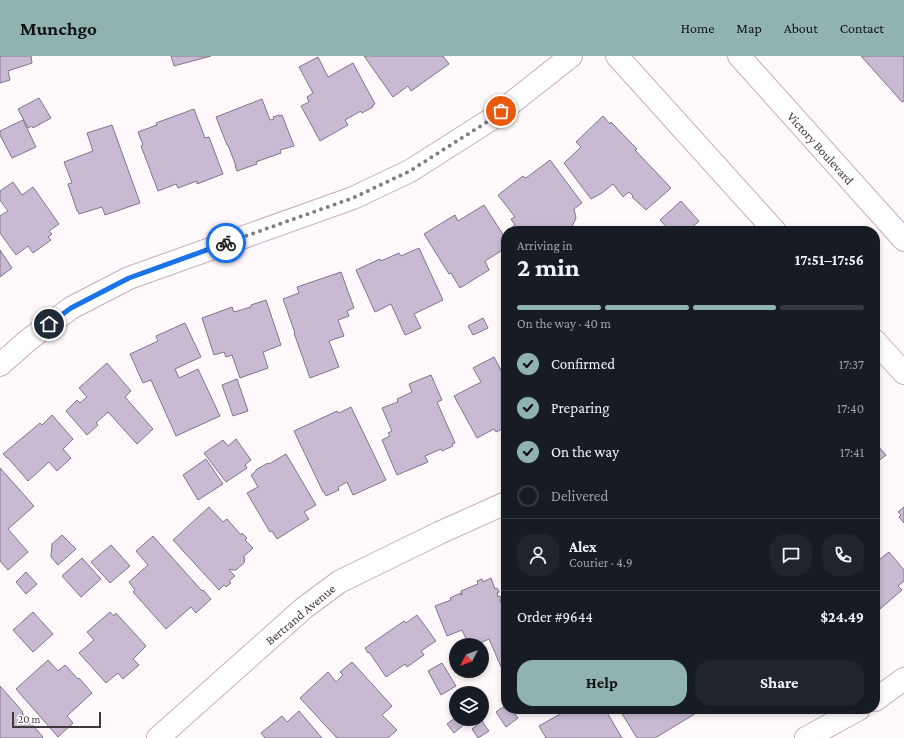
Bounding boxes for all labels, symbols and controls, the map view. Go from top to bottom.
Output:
text: Munchgo [20,18,97,39]
text: Home [681,20,714,36]
text: Map [736,20,762,36]
text: About [784,20,818,36]
text: Contact [840,20,884,36]
pin [484,94,518,128]
icon: bag [490,100,512,122]
street label: Victory Boulevard [784,109,857,188]
courier [206,223,246,263]
icon: bike [215,232,237,254]
text: Arriving in [517,238,573,253]
text: 17:51–17:56 [795,252,864,268]
text: 2 min [517,253,580,282]
pin [32,307,66,341]
icon: home [38,313,60,335]
text: On the way · 40 m [517,316,611,331]
icon: check [517,353,539,375]
text: Confirmed [551,356,615,372]
text: 17:37 [839,357,864,372]
icon: check [517,397,539,419]
text: Preparing [551,400,610,416]
text: 17:40 [837,401,864,416]
icon: check [517,441,539,463]
text: On the way [551,444,619,460]
text: 17:41 [840,445,864,460]
text: Delivered [551,488,608,504]
button: person [517,534,559,576]
button: chat [770,534,812,576]
button: phone [822,534,864,576]
text: Alex [569,539,597,555]
text: Courier · 4.9 [569,555,633,570]
street label: Bertrand Avenue [262,581,339,648]
text: Order #9644 [517,609,593,625]
text: $24.49 [821,609,864,625]
north arrow [449,638,489,678]
map controls [449,638,489,726]
button: Help [517,660,687,706]
button: Share [695,660,864,706]
button: layers [449,686,489,726]
scale bar [12,710,101,729]
text: 20 m [18,713,40,725]

